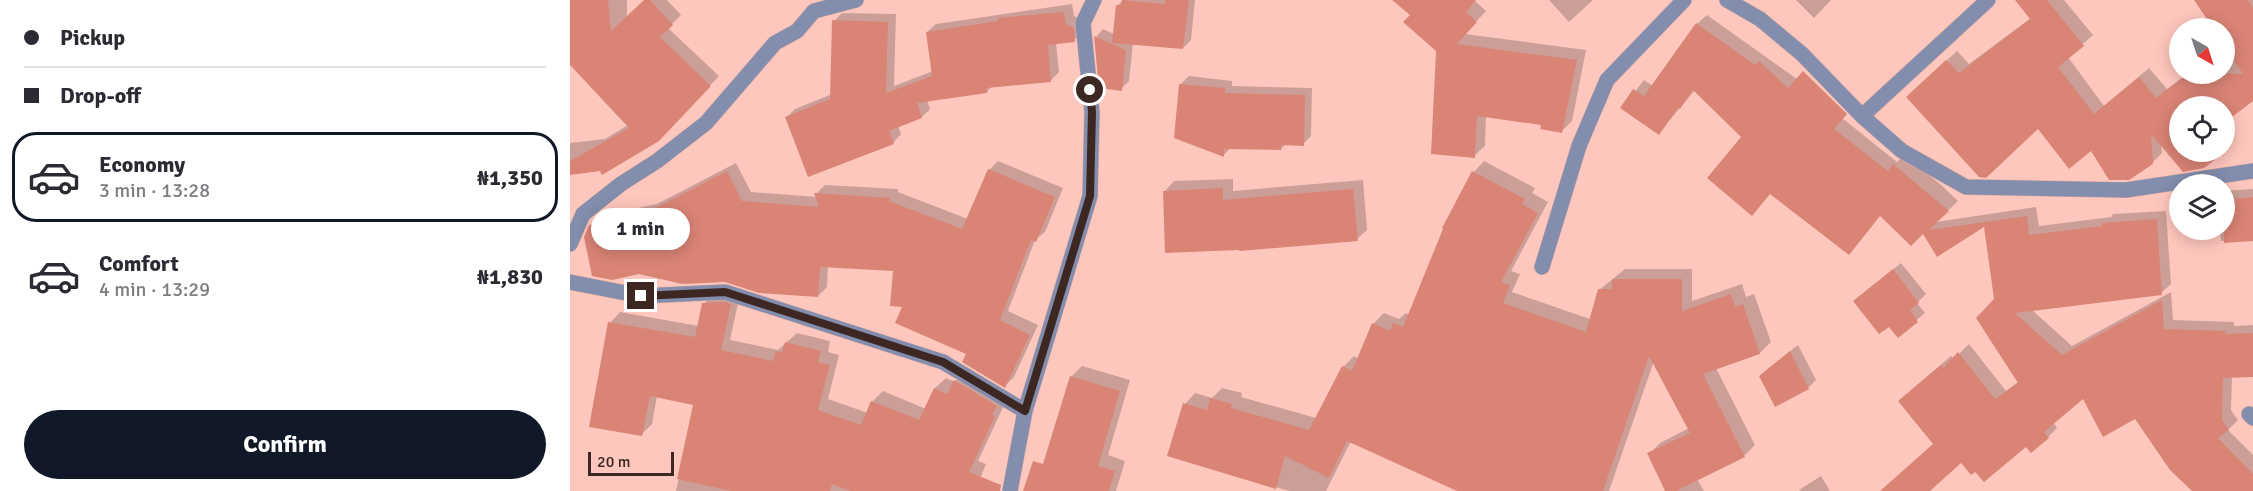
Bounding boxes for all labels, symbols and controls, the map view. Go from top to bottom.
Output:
north arrow [2169,18,2235,84]
map controls [2169,18,2235,240]
text: Pickup [60,24,125,51]
route start [1076,76,1103,103]
text: Drop-off [60,82,141,109]
button: locate [2169,96,2235,162]
icon: car [27,150,81,204]
text: Economy [99,151,185,178]
text: ₦1,350 [477,164,543,191]
button: layers [2169,174,2235,240]
text: 3 min · 13:28 [99,178,210,203]
callout: 1 min [592,209,691,251]
text: 1 min [616,216,665,241]
icon: car [27,249,81,303]
text: Comfort [99,250,179,277]
text: ₦1,830 [477,263,543,290]
text: 4 min · 13:29 [99,277,210,302]
route end [627,282,654,309]
button: Confirm [24,410,546,479]
scale bar [588,449,674,476]
text: 20 m [597,452,631,472]

